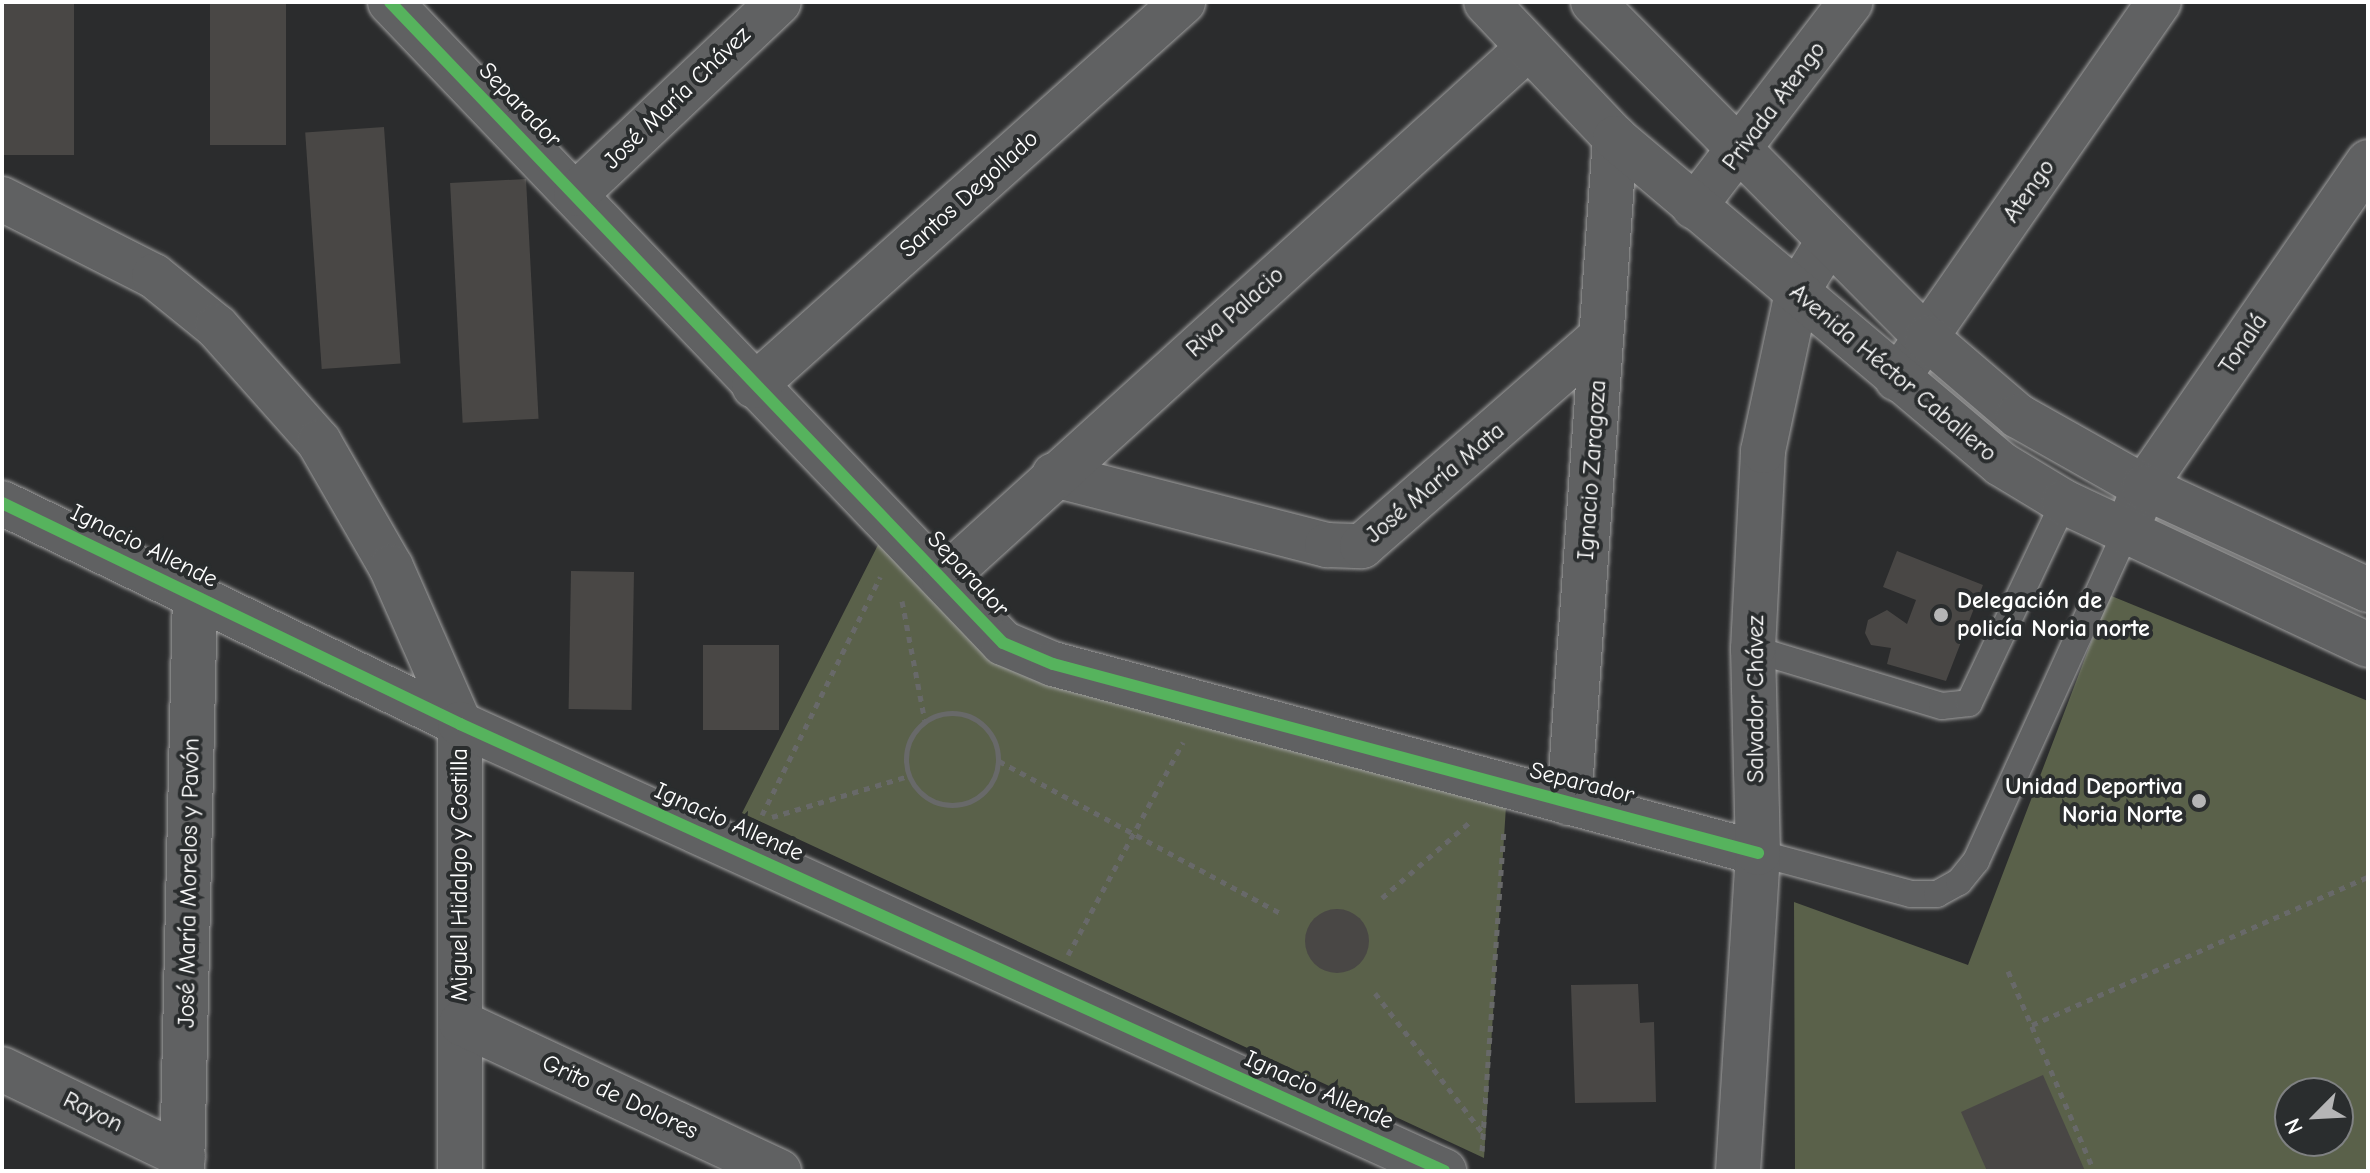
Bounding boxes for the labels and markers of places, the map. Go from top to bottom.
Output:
place label: Delegación de policía Noria norte [1957,587,2150,643]
marker: Delegación de policía Noria norte [1932,606,1950,624]
place label: Unidad Deportiva Noria Norte [2005,773,2183,829]
marker: Unidad Deportiva Noria Norte [2190,792,2208,810]

